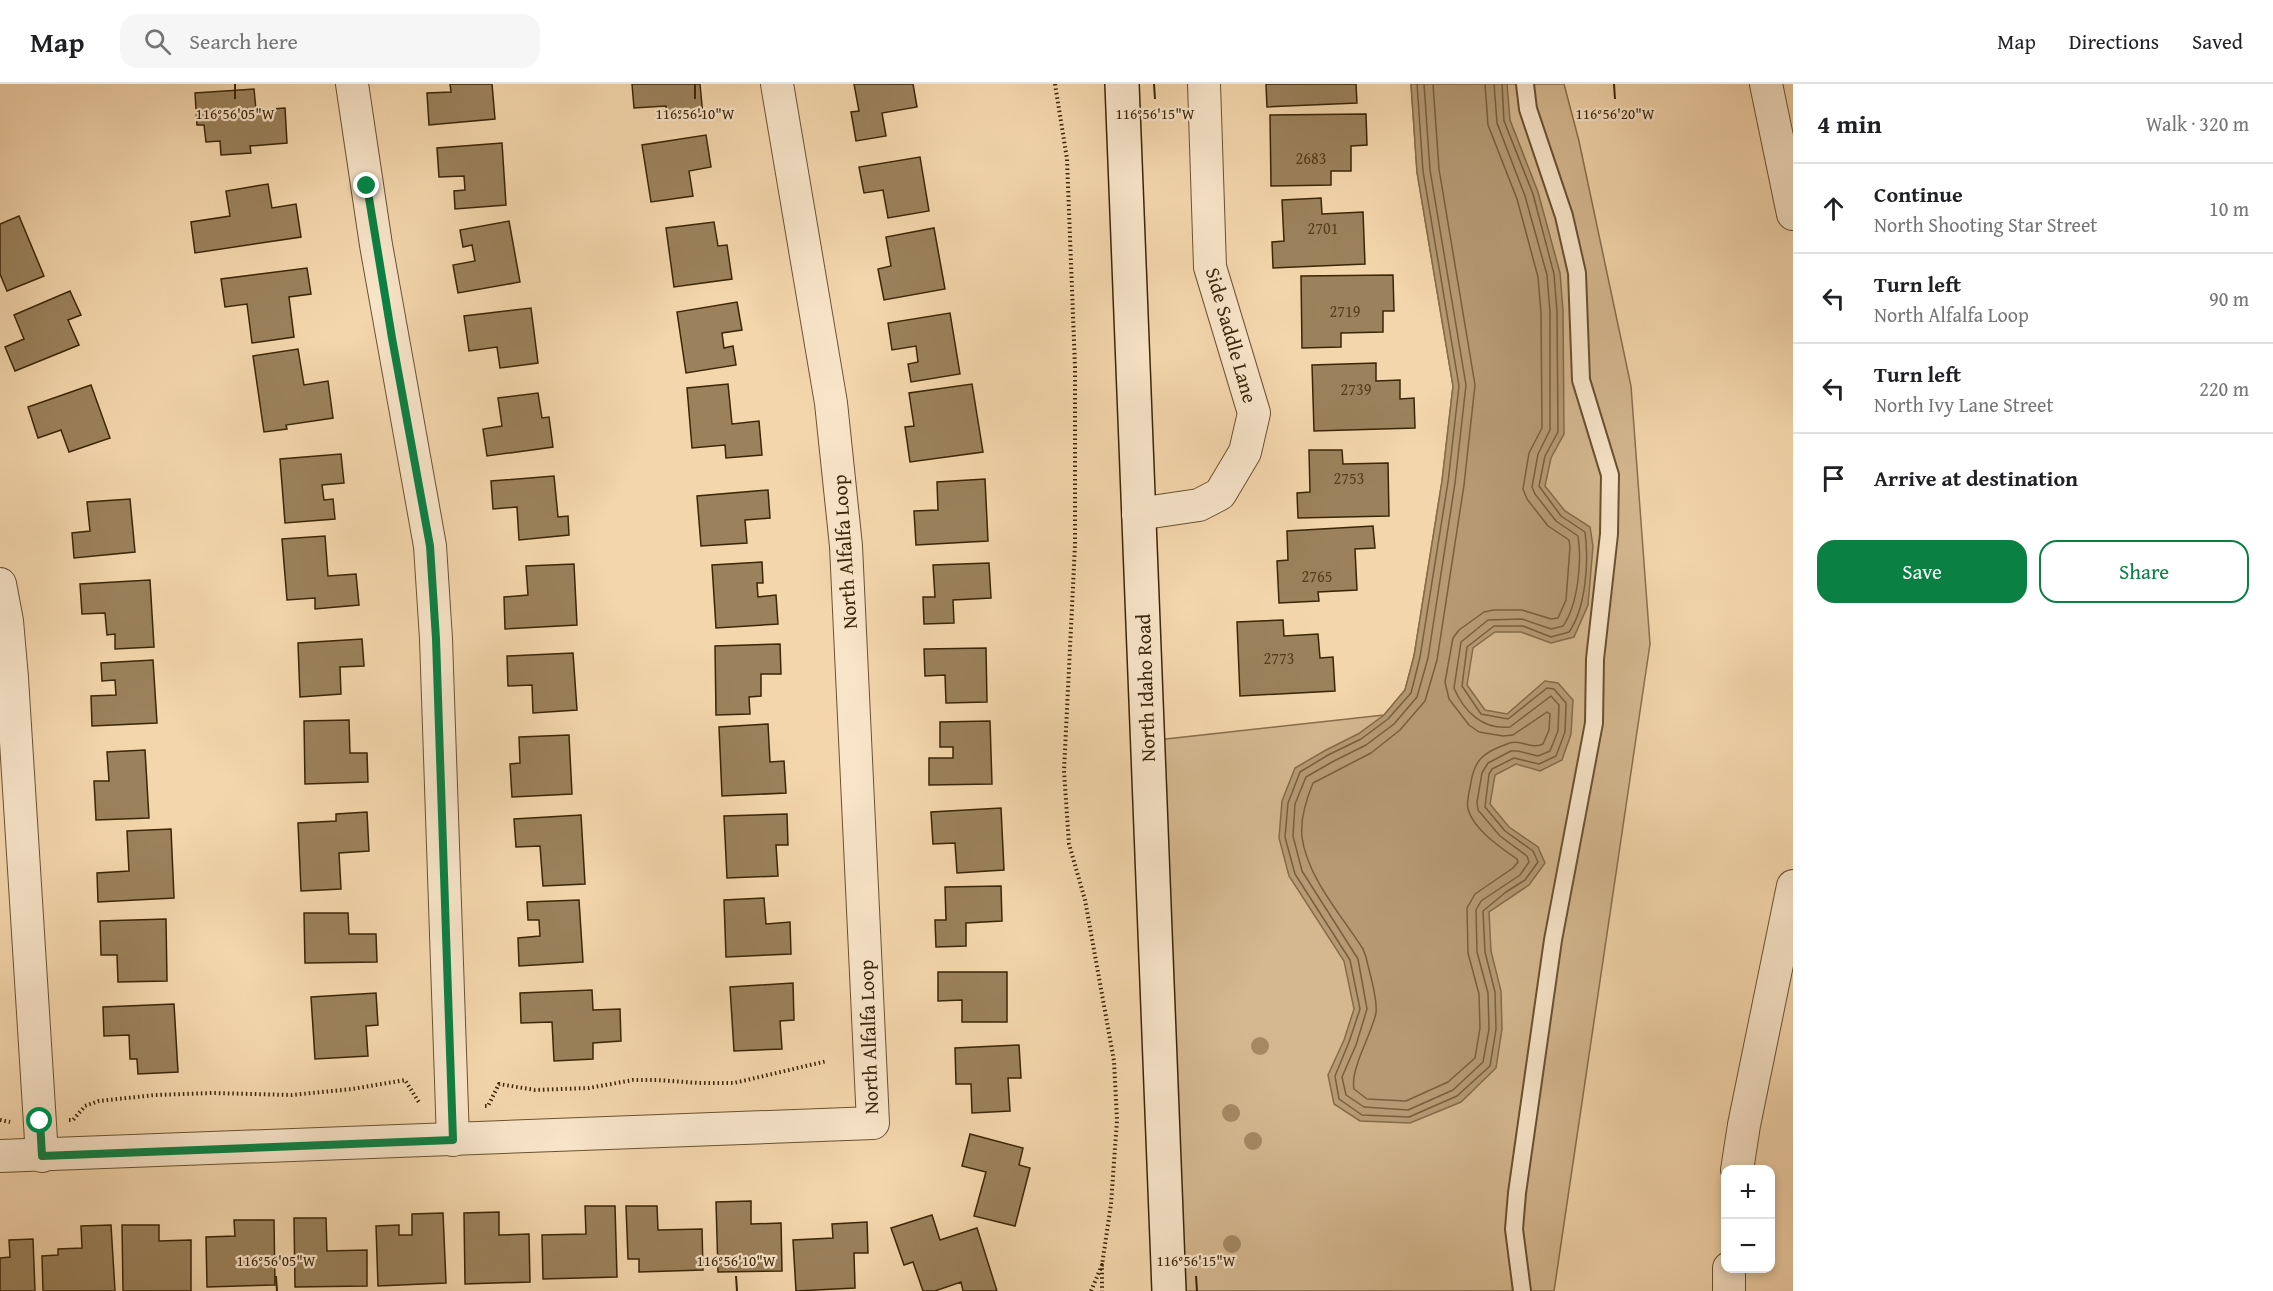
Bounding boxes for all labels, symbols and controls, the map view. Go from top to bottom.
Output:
search box [120,14,540,68]
text: Map [30,21,84,62]
icon: search [141,25,174,58]
text: Search here [189,25,298,57]
text: Map [1997,26,2036,57]
text: Directions [2069,26,2159,57]
text: Saved [2192,26,2243,57]
text: 116°56'05"W [195,103,275,124]
text: 116°56'10"W [655,103,735,124]
text: 116°56'15"W [1115,103,1195,124]
text: 116°56'20"W [1575,103,1655,124]
text: 4 min [1817,104,1882,143]
text: Walk · 320 m [2146,109,2249,138]
house number: 2683 [1296,146,1326,170]
route end [353,172,379,198]
text: Continue [1874,178,1963,210]
icon: ahead [1817,192,1850,225]
text: 10 m [2209,194,2249,223]
text: North Shooting Star Street [1874,210,2097,239]
house number: 2701 [1308,216,1338,240]
street label: Side Saddle Lane [1199,264,1265,406]
text: Turn left [1874,268,1961,300]
icon: left [1817,282,1850,315]
text: 90 m [2209,284,2249,313]
house number: 2719 [1330,299,1361,323]
text: North Alfalfa Loop [1874,300,2029,329]
text: Turn left [1874,358,1961,390]
icon: left [1817,372,1850,405]
text: 220 m [2199,374,2249,403]
house number: 2739 [1341,377,1372,401]
text: North Ivy Lane Street [1874,390,2054,419]
icon: arrive [1817,462,1850,495]
text: Arrive at destination [1874,462,2078,494]
house number: 2753 [1334,466,1364,490]
street label: North Alfalfa Loop [824,474,864,630]
button: Save [1817,540,2027,603]
button: Share [2039,540,2249,603]
house number: 2765 [1302,564,1332,588]
street label: North Idaho Road [1128,613,1162,763]
house number: 2773 [1264,646,1294,670]
street label: North Alfalfa Loop [851,959,885,1115]
route start [26,1107,52,1133]
map controls [1721,1165,1775,1273]
button: + [1721,1165,1775,1219]
button: − [1721,1219,1775,1273]
text: 116°56'05"W [236,1250,316,1271]
text: 116°56'10"W [696,1250,776,1271]
text: 116°56'15"W [1156,1250,1236,1271]

